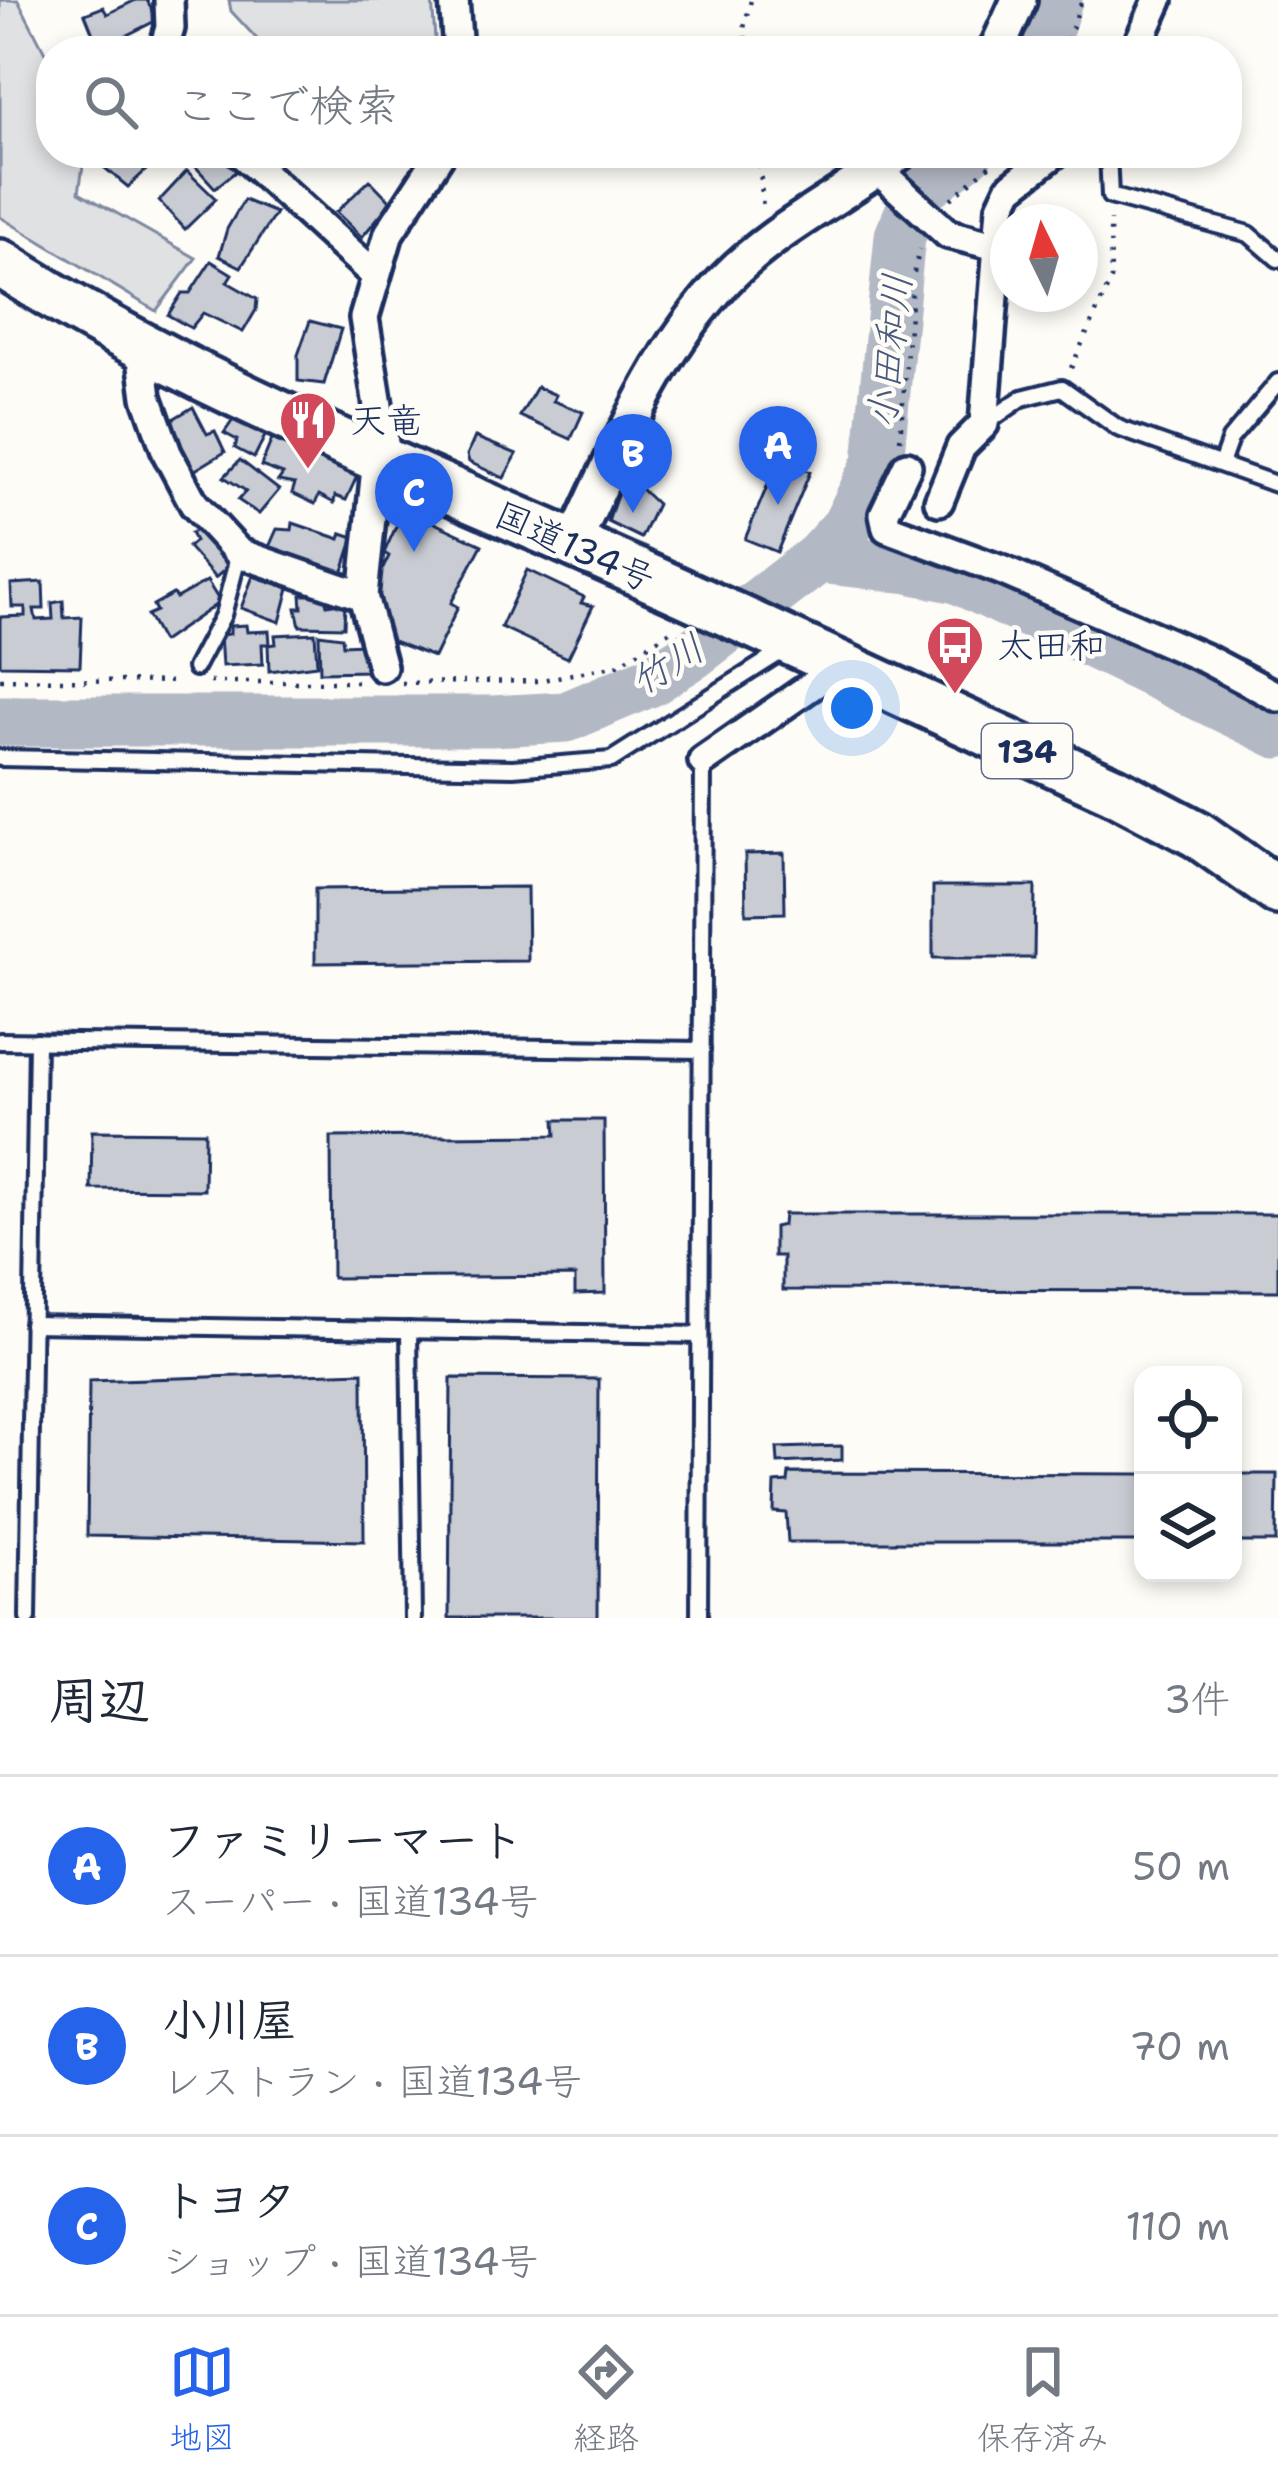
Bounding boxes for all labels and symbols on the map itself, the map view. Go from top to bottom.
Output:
north arrow [990,204,1098,312]
water label: 小田和川 [855,271,923,431]
restaurant icon: 天竜 [277,389,339,471]
place label: 天竜 [350,396,422,445]
pin: A [739,406,817,505]
pin: B [594,414,672,513]
pin: C [375,453,453,552]
street label: 国道134号 [487,489,663,603]
bus stop icon: 太田和 [924,614,986,696]
water label: 竹川 [620,621,714,707]
place label: 太田和 [997,621,1105,670]
your location [822,678,882,738]
road number: 134 [982,724,1072,778]

